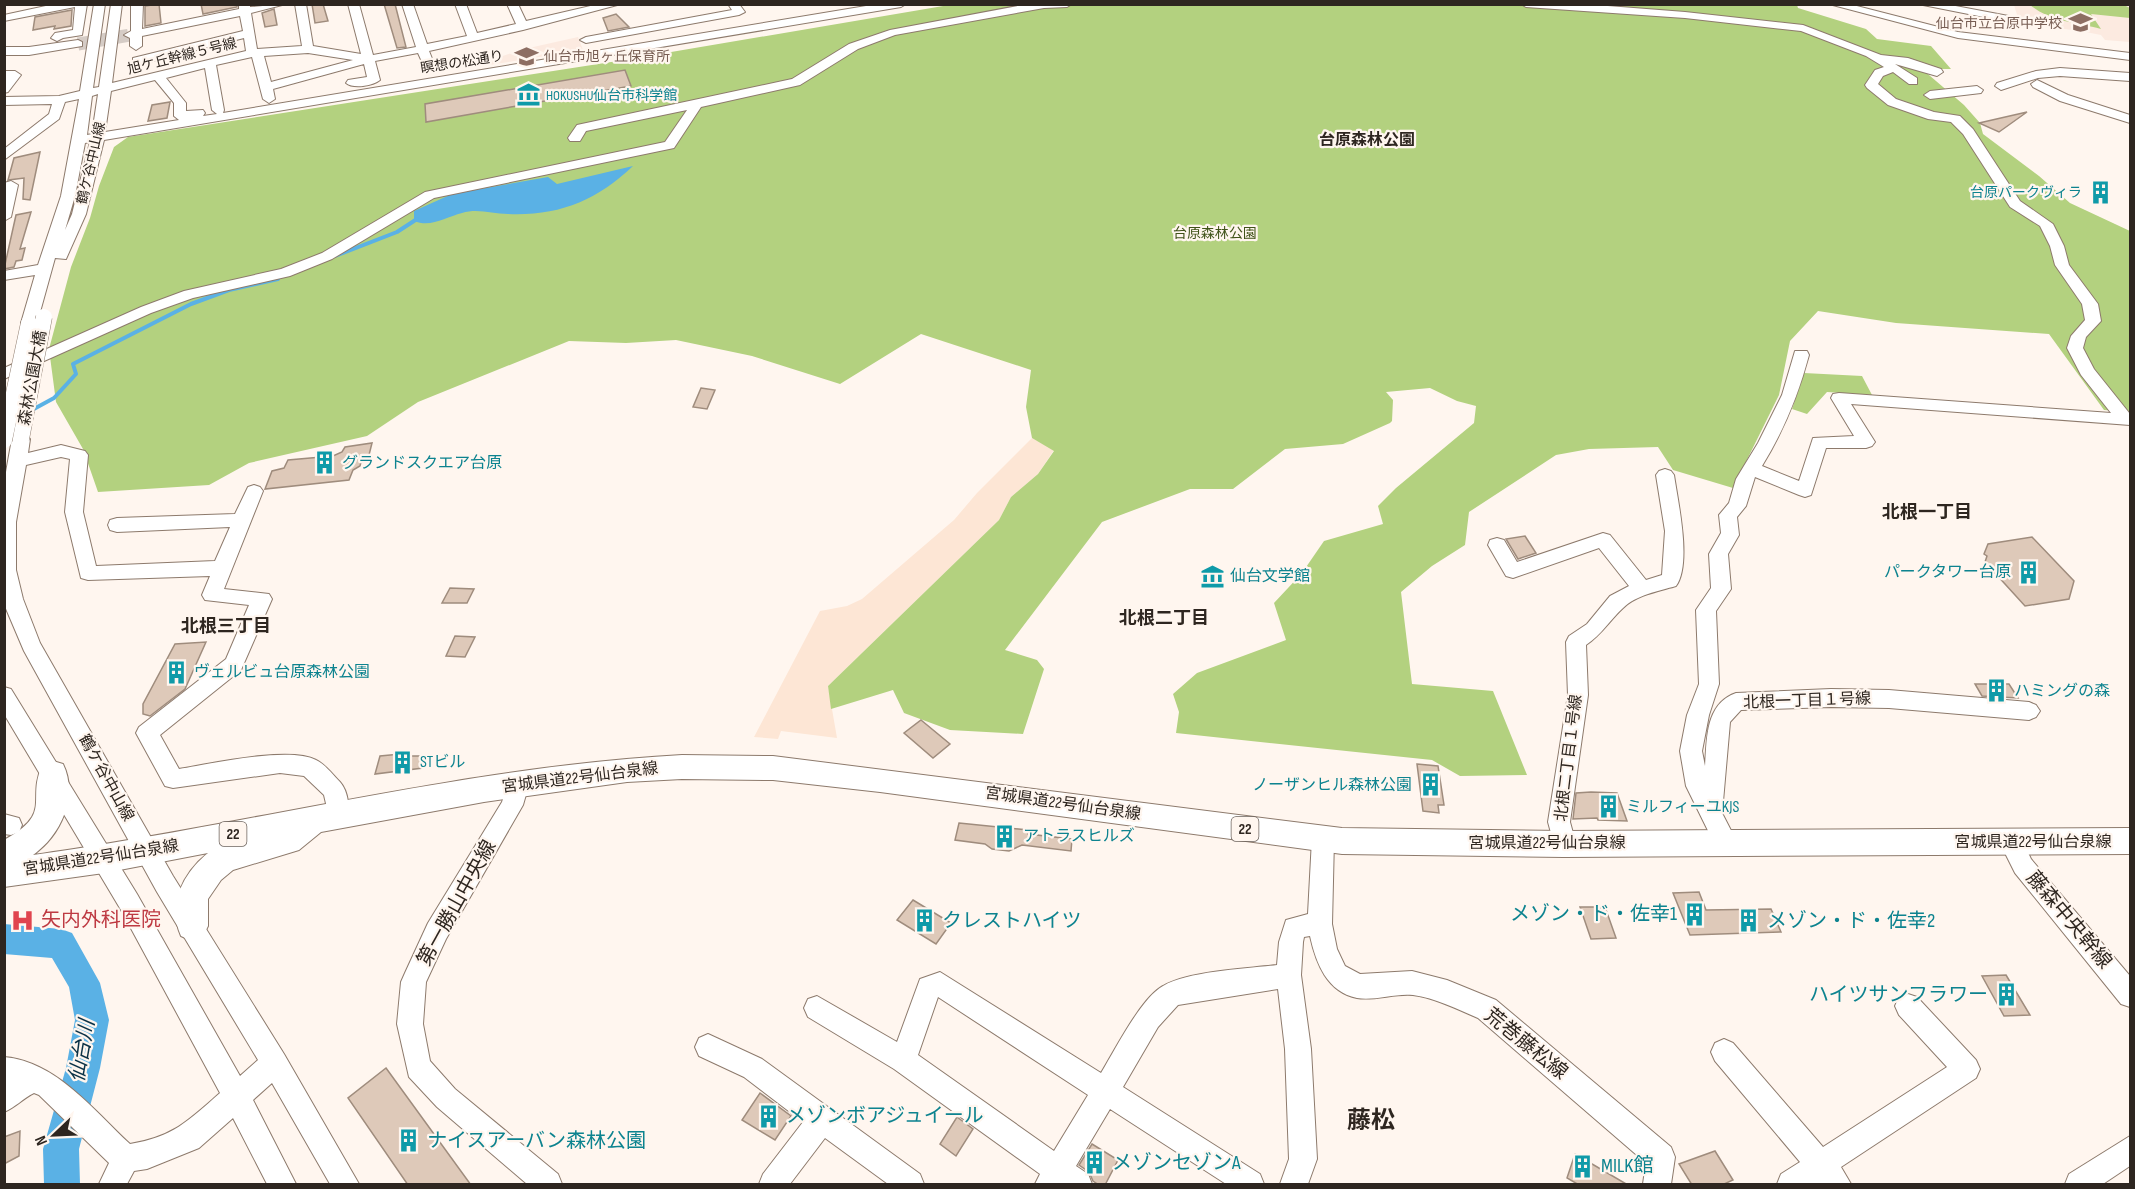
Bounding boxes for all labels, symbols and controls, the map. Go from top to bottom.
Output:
school or university icon: 仙台市立台原中学校 [2067,10,2093,36]
place label: 仙台市立台原中学校 [1936,15,2062,32]
street label: 旭ケ丘幹線５号線 [126,34,238,78]
school or university icon: 仙台市旭ヶ丘保育所 [513,43,539,69]
street label: 瞑想の松通り [419,47,505,77]
place label: 仙台市旭ヶ丘保育所 [544,48,670,65]
museum icon: HOKUSHU仙台市科学館 [515,82,541,108]
place label: HOKUSHU仙台市科学館 [546,87,677,104]
street label: 鶴ケ谷中山線 [73,120,109,206]
district label: 台原森林公園 [1319,131,1415,150]
building icon: 台原パークヴィラ [2087,179,2113,205]
place label: 台原パークヴィラ [1970,184,2082,201]
park label: 台原森林公園 [1173,225,1257,242]
street label: 森林公園大橋 [15,329,51,427]
building icon: グランドスクエア台原 [311,450,337,476]
place label: グランドスクエア台原 [342,454,502,473]
district label: 北根一丁目 [1882,502,1972,523]
building icon: パークタワー台原 [2016,559,2042,585]
museum icon: 仙台文学館 [1199,563,1225,589]
place label: パークタワー台原 [1884,563,2011,582]
place label: 仙台文学館 [1230,567,1310,586]
district label: 北根二丁目 [1119,608,1209,629]
district label: 北根三丁目 [181,616,271,637]
building icon: ヴェルビュ台原森林公園 [163,659,189,685]
place label: ヴェルビュ台原森林公園 [194,663,370,682]
building icon: ハミングの森 [1983,678,2009,704]
place label: ハミングの森 [2014,682,2110,701]
street label: 北根一丁目１号線 [1743,689,1871,713]
street label: 北根二丁目１号線 [1552,693,1586,823]
street label: 鶴ケ谷中山線 [74,731,138,825]
building icon: STビル [389,749,415,775]
place label: STビル [420,753,465,772]
street label: 宮城県道22号仙台泉線 [501,759,659,797]
building icon: ノーザンヒル森林公園 [1417,772,1443,798]
place label: ノーザンヒル森林公園 [1252,776,1412,795]
street label: 宮城県道22号仙台泉線 [984,784,1142,824]
building icon: ミルフィーユKJS [1595,794,1621,820]
place label: ミルフィーユKJS [1626,798,1739,817]
road number: 22 [1232,817,1258,841]
road number: 22 [220,822,246,846]
building icon: アトラスヒルズ [992,823,1018,849]
place label: アトラスヒルズ [1023,827,1135,846]
street label: 宮城県道22号仙台泉線 [1954,833,2112,852]
street label: 宮城県道22号仙台泉線 [1468,834,1626,853]
street label: 宮城県道22号仙台泉線 [22,836,180,880]
street label: 第一勝山中央線 [413,836,501,970]
street label: 藤森中央幹線 [2021,866,2117,974]
building icon: メゾン・ド・佐幸1 [1682,901,1708,927]
place label: メゾン・ド・佐幸1 [1510,902,1677,926]
hospital icon: 矢内外科医院 [10,907,36,933]
place label: 矢内外科医院 [41,908,161,932]
building icon: クレストハイツ [911,908,937,934]
building icon: メゾン・ド・佐幸2 [1736,908,1762,934]
place label: クレストハイツ [942,909,1082,933]
place label: メゾン・ド・佐幸2 [1767,909,1935,933]
building icon: ハイツサンフラワー [1993,982,2019,1008]
place label: ハイツサンフラワー [1809,983,1988,1007]
street label: 荒巻藤松線 [1480,1003,1572,1085]
water label: 仙台川 [64,1016,100,1084]
building icon: メゾンボアジュイール [755,1103,781,1129]
place label: メゾンボアジュイール [786,1104,984,1128]
north arrow [24,1105,84,1165]
district label: 藤松 [1347,1106,1395,1135]
building icon: ナイスアーバン森林公園 [396,1128,422,1154]
place label: ナイスアーバン森林公園 [427,1129,646,1153]
text: N [31,1133,52,1148]
building icon: メゾンセゾンA [1081,1150,1107,1176]
place label: メゾンセゾンA [1112,1151,1241,1175]
building icon: MILK館 [1570,1153,1596,1179]
place label: MILK館 [1601,1154,1653,1178]

